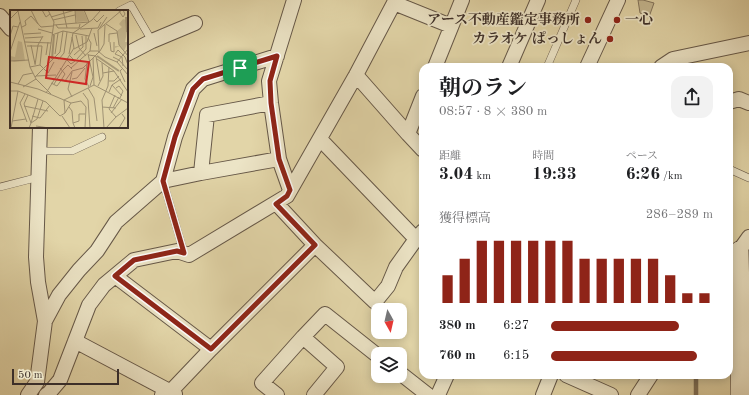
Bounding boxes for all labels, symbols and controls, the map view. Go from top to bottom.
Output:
inset map [10,10,128,128]
place label: 一心 [625,11,653,27]
place label: アース不動産鑑定事務所 [427,12,580,27]
marker: アース不動産鑑定事務所 [583,15,593,25]
marker: 一心 [612,15,622,25]
place label: カラオケ ぱっしょん [472,31,602,46]
marker: カラオケ ぱっしょん [605,34,615,44]
pin [223,51,257,85]
icon: arrive [229,57,251,79]
button: share [671,76,713,118]
text: 朝のラン [439,78,527,100]
text: 08:57 · 8 × 380 m [439,105,547,118]
text: 距離 [439,151,461,162]
text: 時間 [532,151,554,162]
text: ペース [626,151,658,162]
text: 3.04 [439,166,473,183]
text: 19:33 [532,166,577,183]
text: 6:26 [626,166,660,183]
text: km [473,171,491,182]
text: /km [660,171,682,182]
text: 286–289 m [646,208,713,221]
text: 獲得標高 [439,212,491,225]
north arrow [371,303,407,339]
map controls [371,303,407,383]
text: 380 m [439,319,476,332]
text: 6:27 [503,319,529,332]
button: layers [371,347,407,383]
text: 760 m [439,349,476,362]
text: 6:15 [503,349,529,362]
scale bar [12,367,119,386]
text: 50 m [18,370,43,381]

